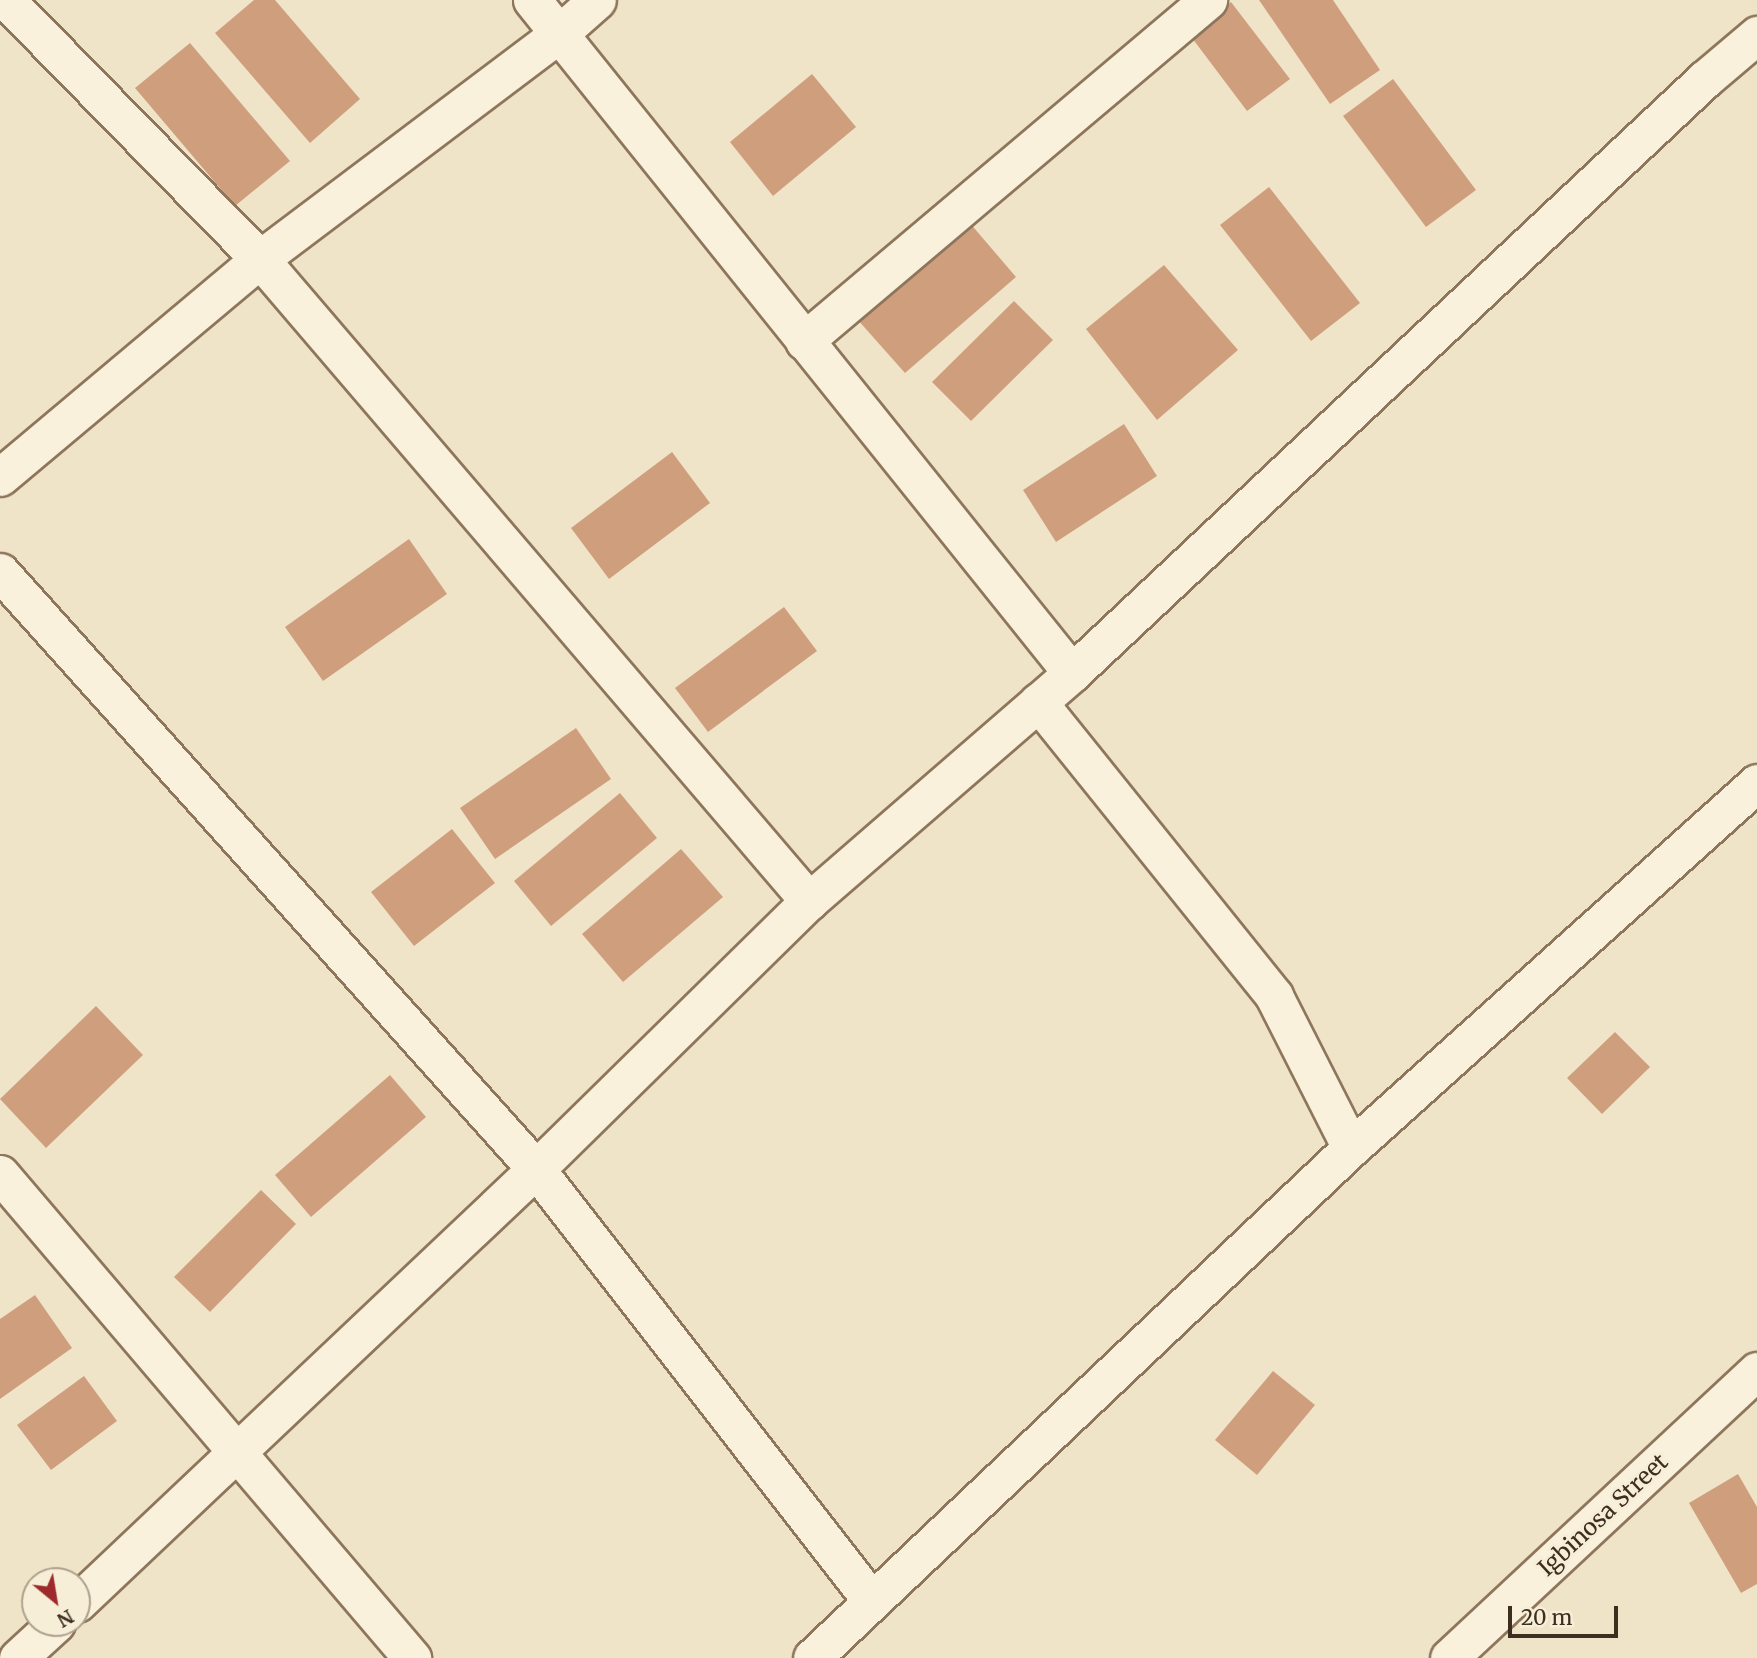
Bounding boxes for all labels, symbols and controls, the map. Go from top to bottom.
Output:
street label: Igbinosa Street [1533,1448,1673,1582]
north arrow [21,1567,91,1637]
scale bar [1512,1592,1622,1636]
text: N [53,1604,78,1633]
text: 20 m [1521,1604,1572,1631]

